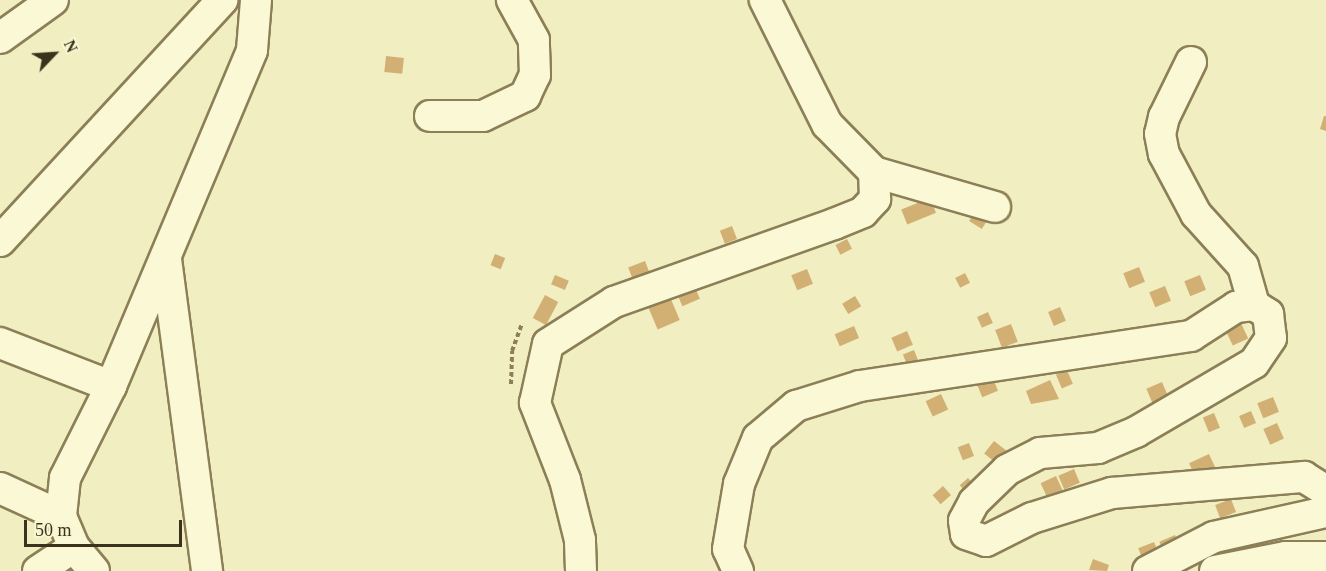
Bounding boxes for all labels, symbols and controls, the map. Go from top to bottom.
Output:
north arrow [24,24,84,84]
text: N [61,37,81,55]
scale bar [27,508,184,546]
text: 50 m [35,520,72,540]

